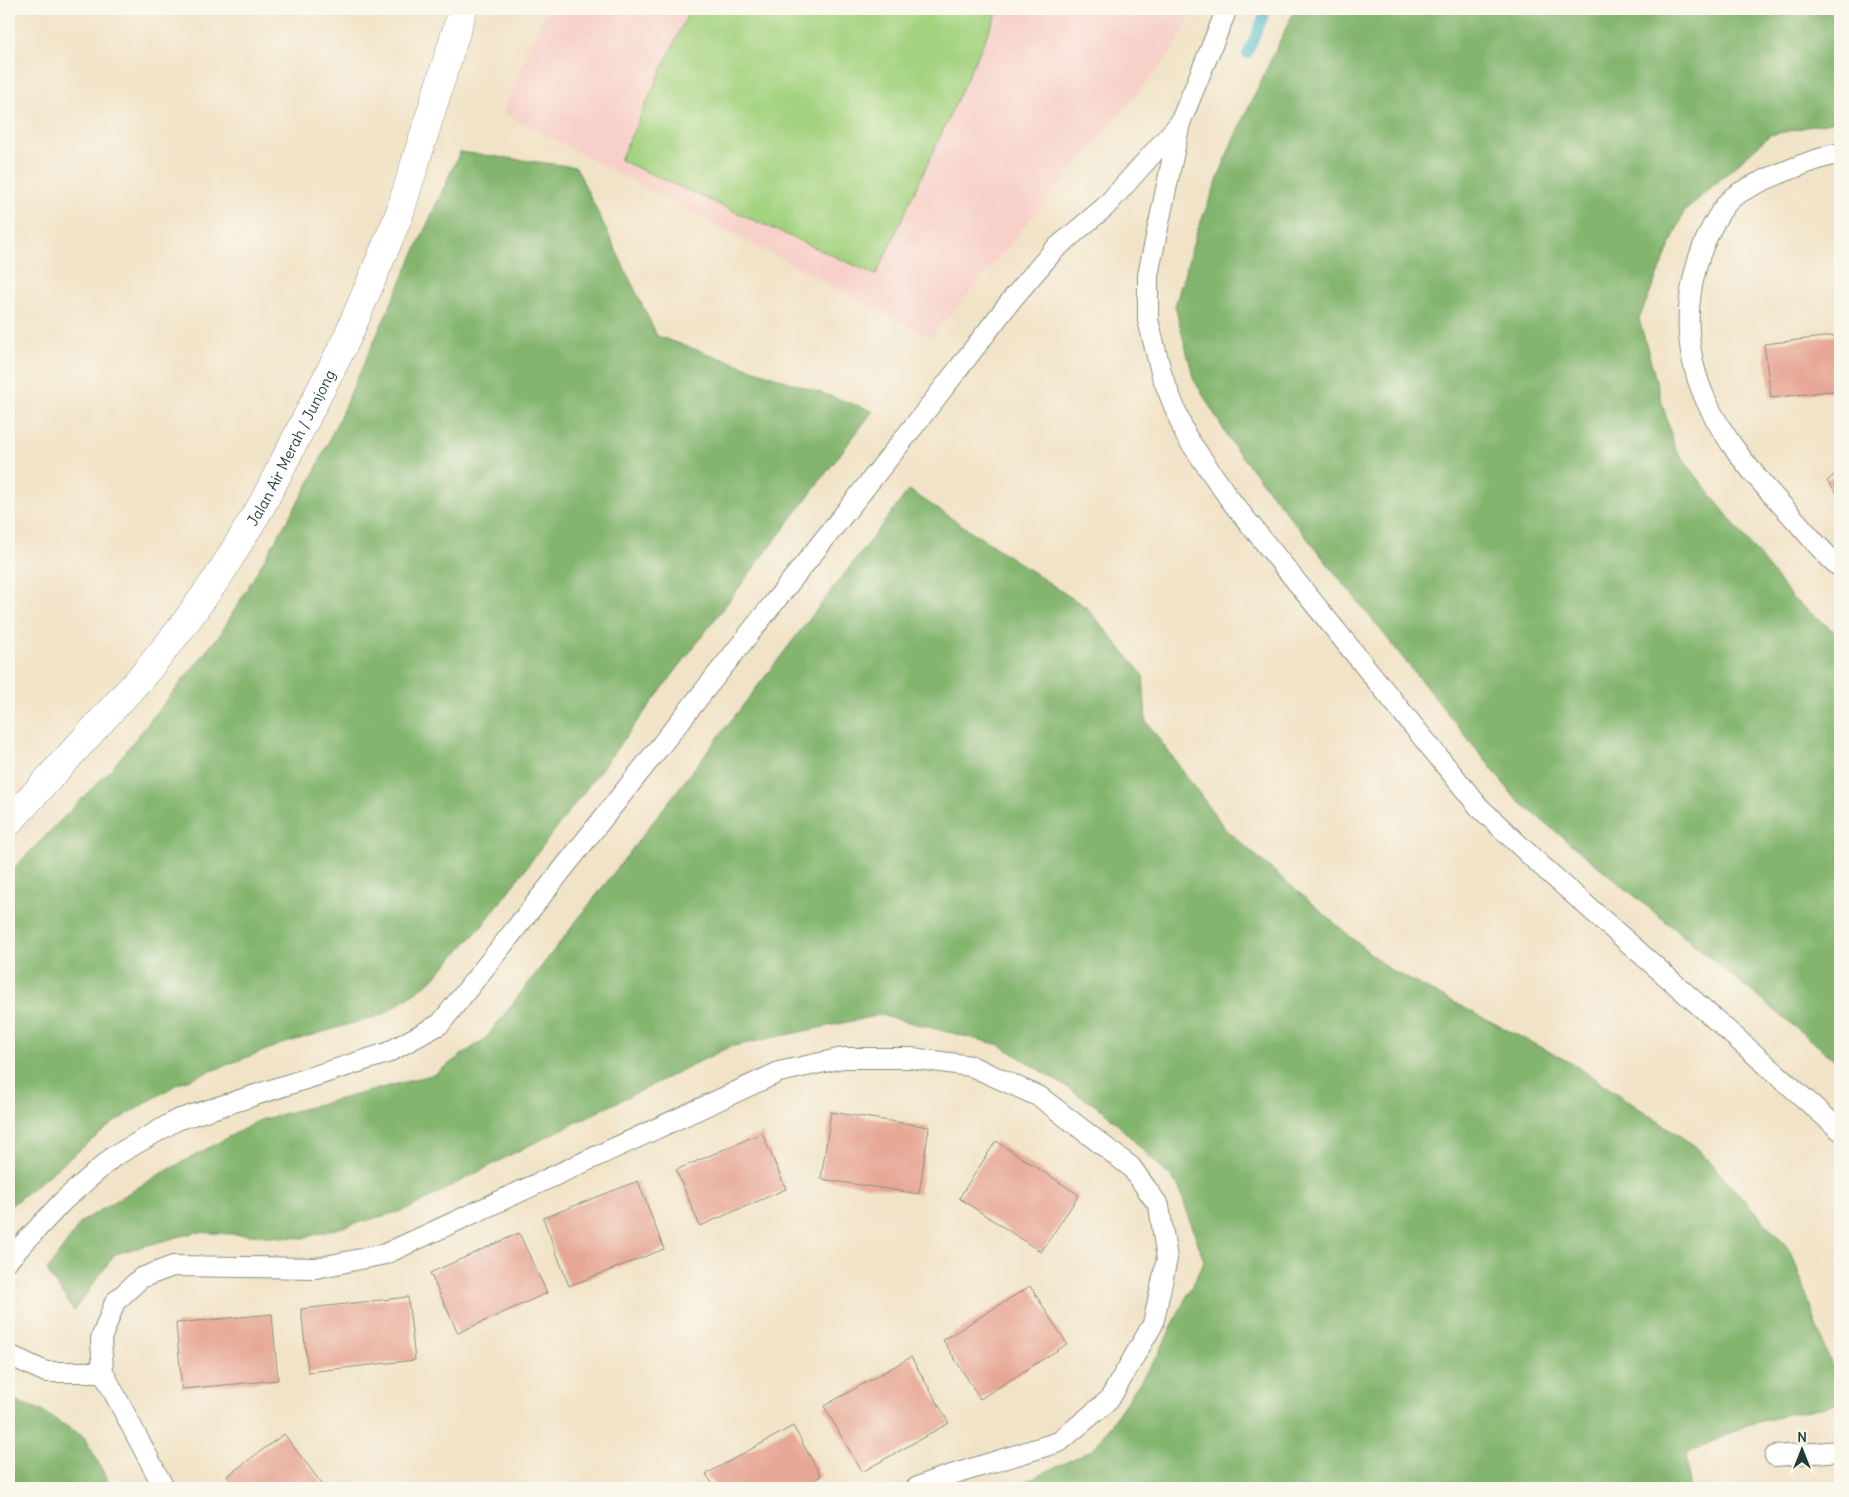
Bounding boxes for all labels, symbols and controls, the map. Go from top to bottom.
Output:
street label: Jalan Air Merah / Junjong [242,366,339,529]
north arrow [1776,1424,1826,1474]
text: N [1797,1428,1807,1446]

